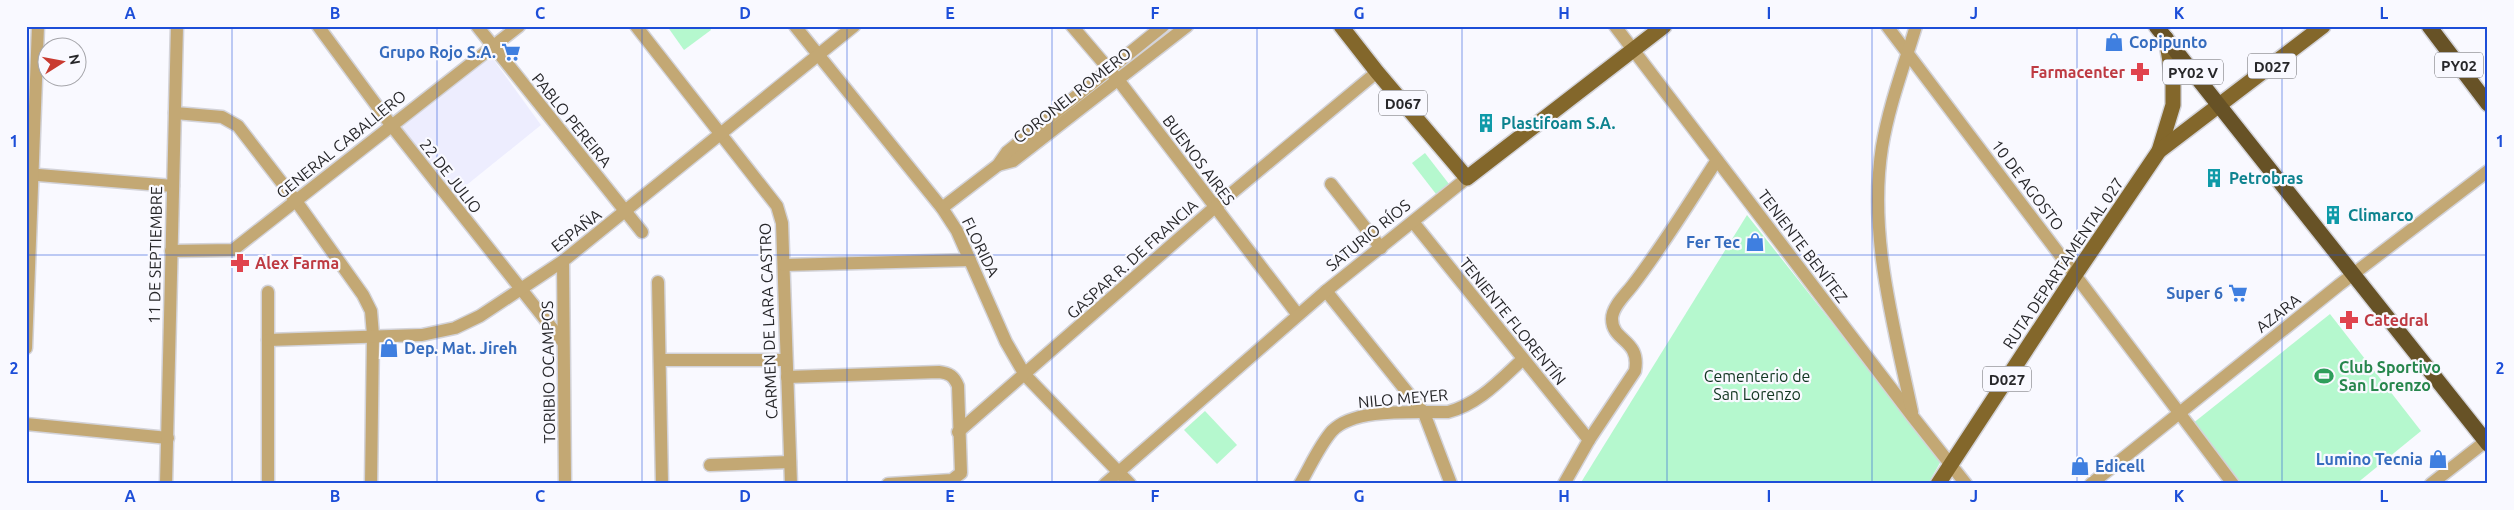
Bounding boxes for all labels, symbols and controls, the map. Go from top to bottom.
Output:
text: A [124,4,136,22]
text: B [330,4,340,22]
text: C [535,4,545,22]
text: D [739,4,751,22]
text: E [945,4,955,22]
text: F [1151,4,1160,22]
text: G [1353,4,1365,22]
text: H [1558,4,1570,22]
text: I [1767,4,1771,22]
text: J [1970,4,1978,22]
text: K [2174,4,2185,22]
text: L [2380,4,2389,22]
shop icon: Copipunto [2103,31,2125,53]
place label: Copipunto [2129,33,2207,51]
north arrow [38,38,88,88]
supermarket icon: Grupo Rojo S.A. [500,41,522,63]
place label: Grupo Rojo S.A. [379,43,496,61]
street label: CORONEL ROMERO [1010,44,1134,146]
road number: PY02 [2435,52,2483,78]
text: N [66,53,84,66]
road number: D027 [2248,54,2296,78]
road number: PY02 V [2163,60,2223,84]
pharmacy icon: Farmacenter [2129,61,2151,83]
place label: Farmacenter [2030,63,2125,81]
street label: PABLO PEREIRA [529,69,616,171]
street label: GENERAL CABALLERO [273,86,409,202]
road number: D067 [1379,90,1427,116]
street label: BUENOS AIRES [1159,112,1239,208]
building icon: Plastifoam S.A. [1475,112,1497,134]
place label: Plastifoam S.A. [1501,114,1616,132]
text: 1 [9,132,19,150]
text: 1 [2495,132,2505,150]
street label: 22 DE JULIO [416,135,486,217]
street label: 10 DE AGOSTO [1988,136,2068,234]
building icon: Petrobras [2203,167,2225,189]
place label: Petrobras [2229,169,2303,187]
street label: RUTA DEPARTAMENTAL 027 [1999,174,2127,352]
street label: TENIENTE BENÍTEZ [1755,185,1853,306]
street label: 11 DE SEPTIEMBRE [145,186,165,324]
street label: SATURIO RÍOS [1321,194,1414,274]
street label: GASPAR R. DE FRANCIA [1063,195,1201,322]
street label: ESPAÑA [547,204,605,255]
building icon: Climarco [2322,204,2344,226]
place label: Climarco [2348,206,2414,224]
street label: FLORIDA [959,214,1003,280]
street label: CARMEN DE LARA CASTRO [756,223,780,419]
shop icon: Fer Tec [1744,231,1766,253]
place label: Fer Tec [1686,233,1740,251]
pharmacy icon: Alex Farma [229,252,251,274]
street label: TENIENTE FLORENTÍN [1456,252,1571,388]
place label: Alex Farma [255,254,339,272]
supermarket icon: Super 6 [2227,282,2249,304]
place label: Super 6 [2166,284,2223,302]
street label: AZARA [2252,290,2304,336]
street label: TORIBIO OCAMPOS [538,300,558,444]
pharmacy icon: Catedral [2338,309,2360,331]
place label: Catedral [2364,311,2429,329]
shop icon: Dep. Mat. Jireh [378,337,400,359]
place label: Dep. Mat. Jireh [404,339,517,357]
place label: Club Sportivo San Lorenzo [2339,358,2441,394]
text: 2 [9,359,19,377]
text: 2 [2495,359,2505,377]
sports icon: Club Sportivo San Lorenzo [2313,365,2335,387]
road number: D027 [1983,366,2031,392]
park label: Cementerio de San Lorenzo [1704,367,1810,403]
street label: NILO MEYER [1357,385,1449,411]
shop icon: Lumino Tecnia [2427,448,2449,470]
place label: Lumino Tecnia [2316,450,2423,468]
shop icon: Edicell [2069,455,2091,477]
place label: Edicell [2095,457,2145,475]
text: A [124,487,136,505]
text: B [330,487,340,505]
text: C [535,487,545,505]
text: D [739,487,751,505]
text: E [945,487,955,505]
text: F [1151,487,1160,505]
text: G [1353,487,1365,505]
text: H [1558,487,1570,505]
text: I [1767,487,1771,505]
text: J [1970,487,1978,505]
text: K [2174,487,2185,505]
text: L [2380,487,2389,505]

